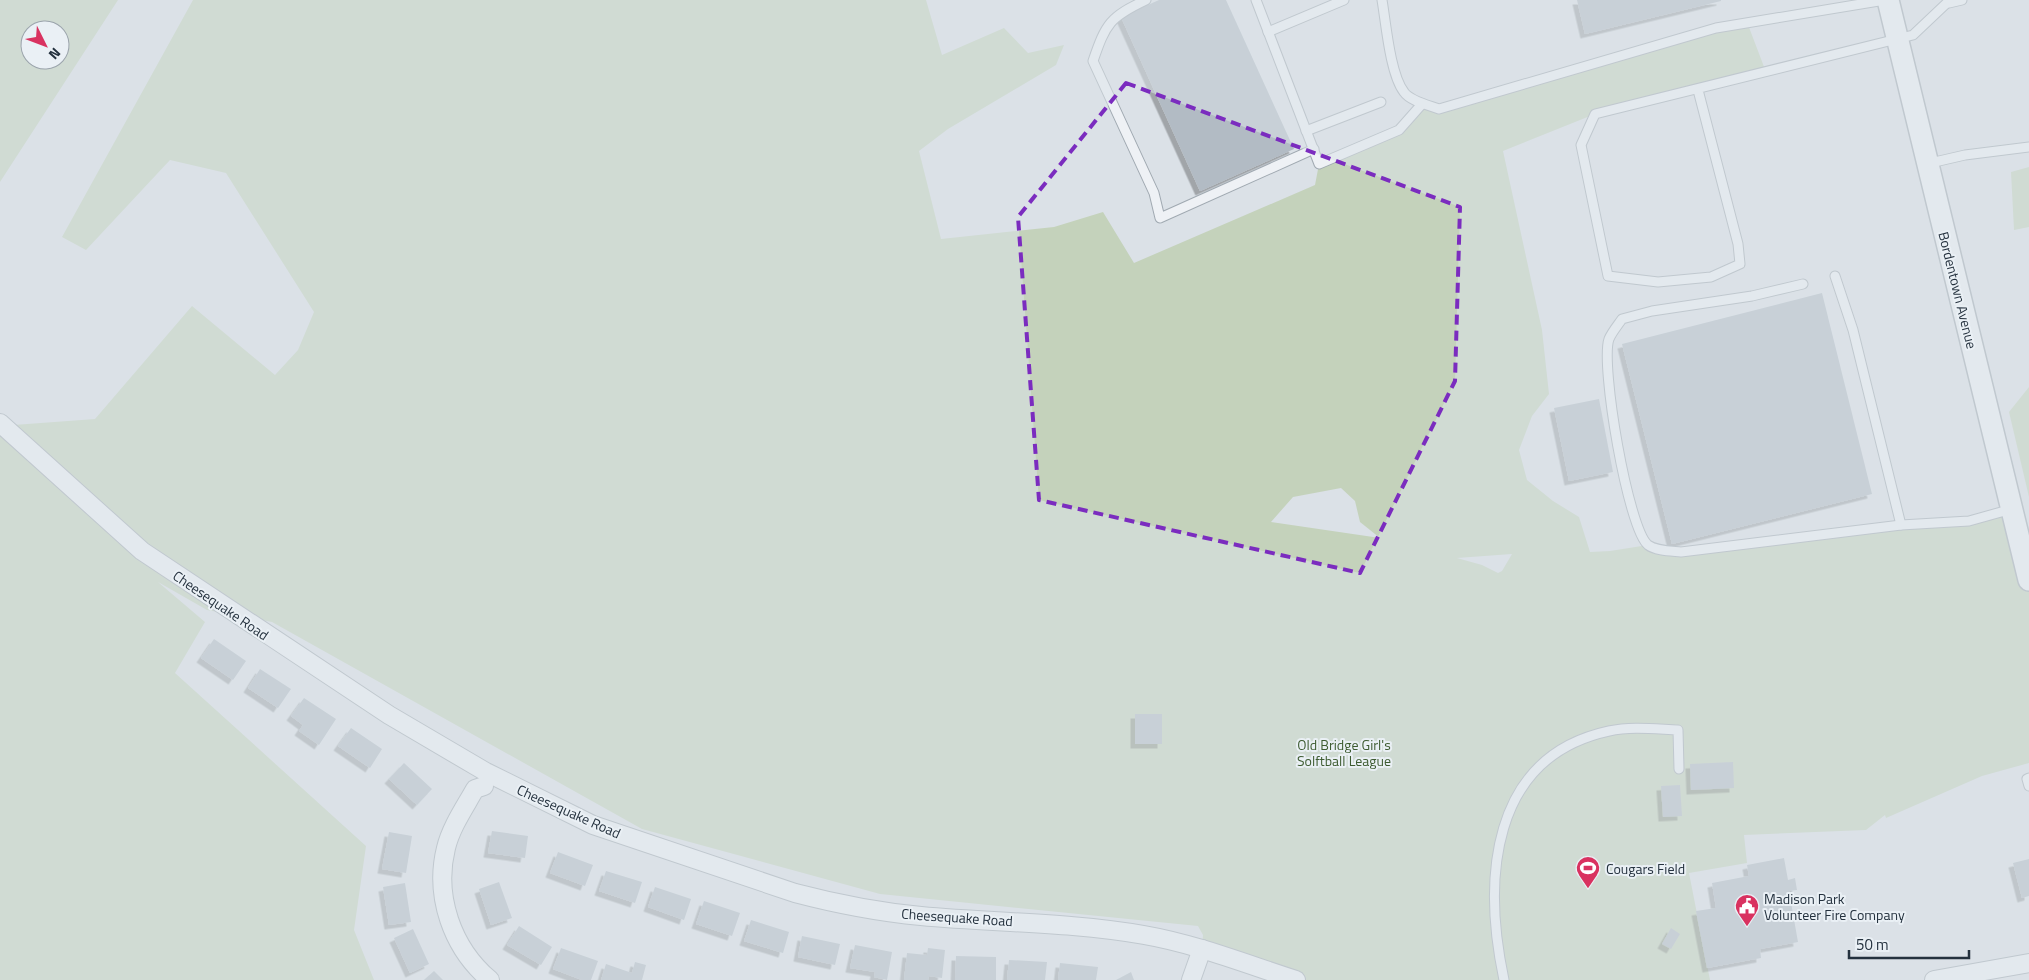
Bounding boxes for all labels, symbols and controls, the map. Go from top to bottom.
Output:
north arrow [20,20,70,70]
text: N [44,43,66,65]
street label: Bordentown Avenue [1933,229,1983,351]
street label: Cheesequake Road [169,565,273,645]
park label: Old Bridge Girl's Solftball League [1297,734,1391,771]
street label: Cheesequake Road [514,779,624,843]
sports icon: Cougars Field [1575,855,1601,889]
place label: Cougars Field [1606,858,1685,879]
place label: Madison Park Volunteer Fire Company [1764,888,1905,925]
public building icon: Madison Park Volunteer Fire Company [1734,893,1760,927]
street label: Cheesequake Road [901,903,1013,931]
scale bar [1849,928,1969,960]
text: 50 m [1856,933,1889,956]

